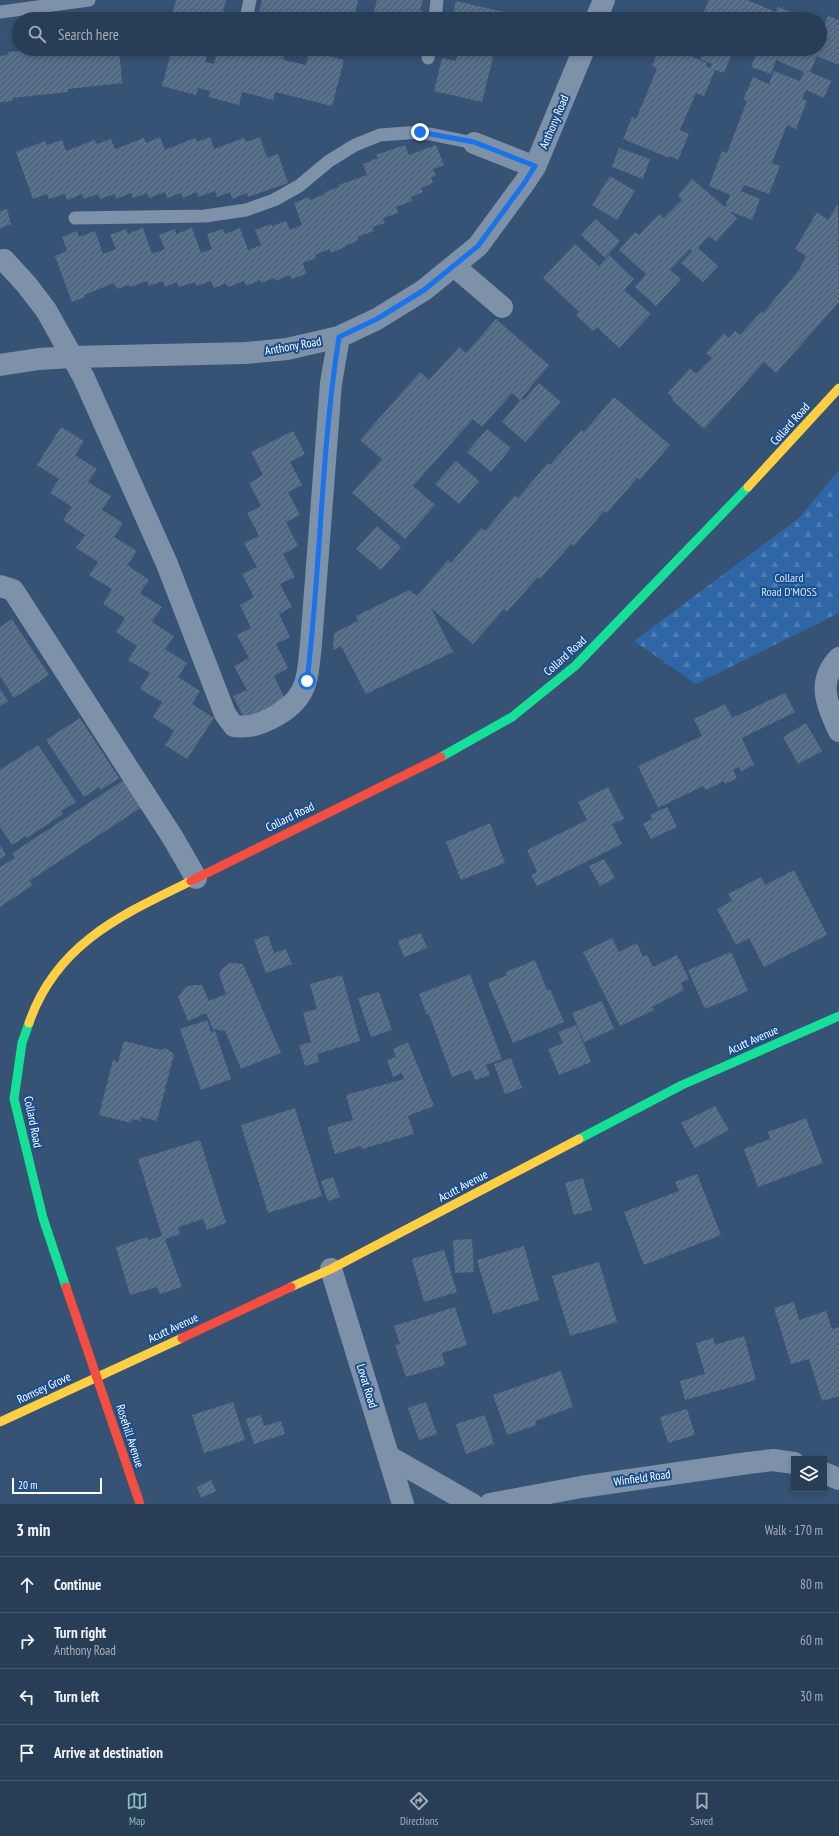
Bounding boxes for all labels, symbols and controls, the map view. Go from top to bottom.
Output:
search box [12,12,827,56]
icon: search [26,23,48,45]
text: Search here [58,25,119,44]
street label: Anthony Road [535,93,572,151]
route end [411,123,429,141]
street label: Anthony Road [263,333,322,358]
street label: Collard Road [767,399,813,448]
park label: Collard Road D'MOSS [761,570,817,599]
street label: Collard Road [540,633,589,679]
route start [298,672,316,690]
street label: Collard Road [263,798,317,835]
street label: Acutt Avenue [725,1022,781,1057]
street label: Collard Road [21,1095,46,1149]
street label: Acutt Avenue [435,1166,490,1205]
street label: Acutt Avenue [145,1309,201,1346]
street label: Lovat Road [354,1362,381,1410]
street label: Romsey Grove [14,1369,73,1407]
street label: Rosehill Avenue [113,1402,148,1469]
map controls [791,1456,827,1492]
button: layers [791,1456,827,1492]
street label: Winfield Road [613,1466,671,1489]
scale bar [12,1476,102,1495]
text: 20 m [18,1478,37,1492]
text: 3 min [16,1519,50,1541]
text: Walk · 170 m [765,1522,823,1539]
icon: ahead [16,1574,38,1596]
text: Continue [54,1575,101,1594]
text: 80 m [800,1576,823,1593]
text: Turn right [54,1623,106,1642]
icon: right [16,1630,38,1652]
text: 60 m [800,1632,823,1649]
text: Anthony Road [54,1642,116,1659]
icon: left [16,1686,38,1708]
text: Turn left [54,1687,99,1706]
text: 30 m [800,1688,823,1705]
icon: arrive [16,1742,38,1764]
text: Arrive at destination [54,1743,163,1762]
tab: Map [126,1790,148,1828]
tab: Directions [400,1790,438,1828]
tab: Saved [690,1790,713,1828]

